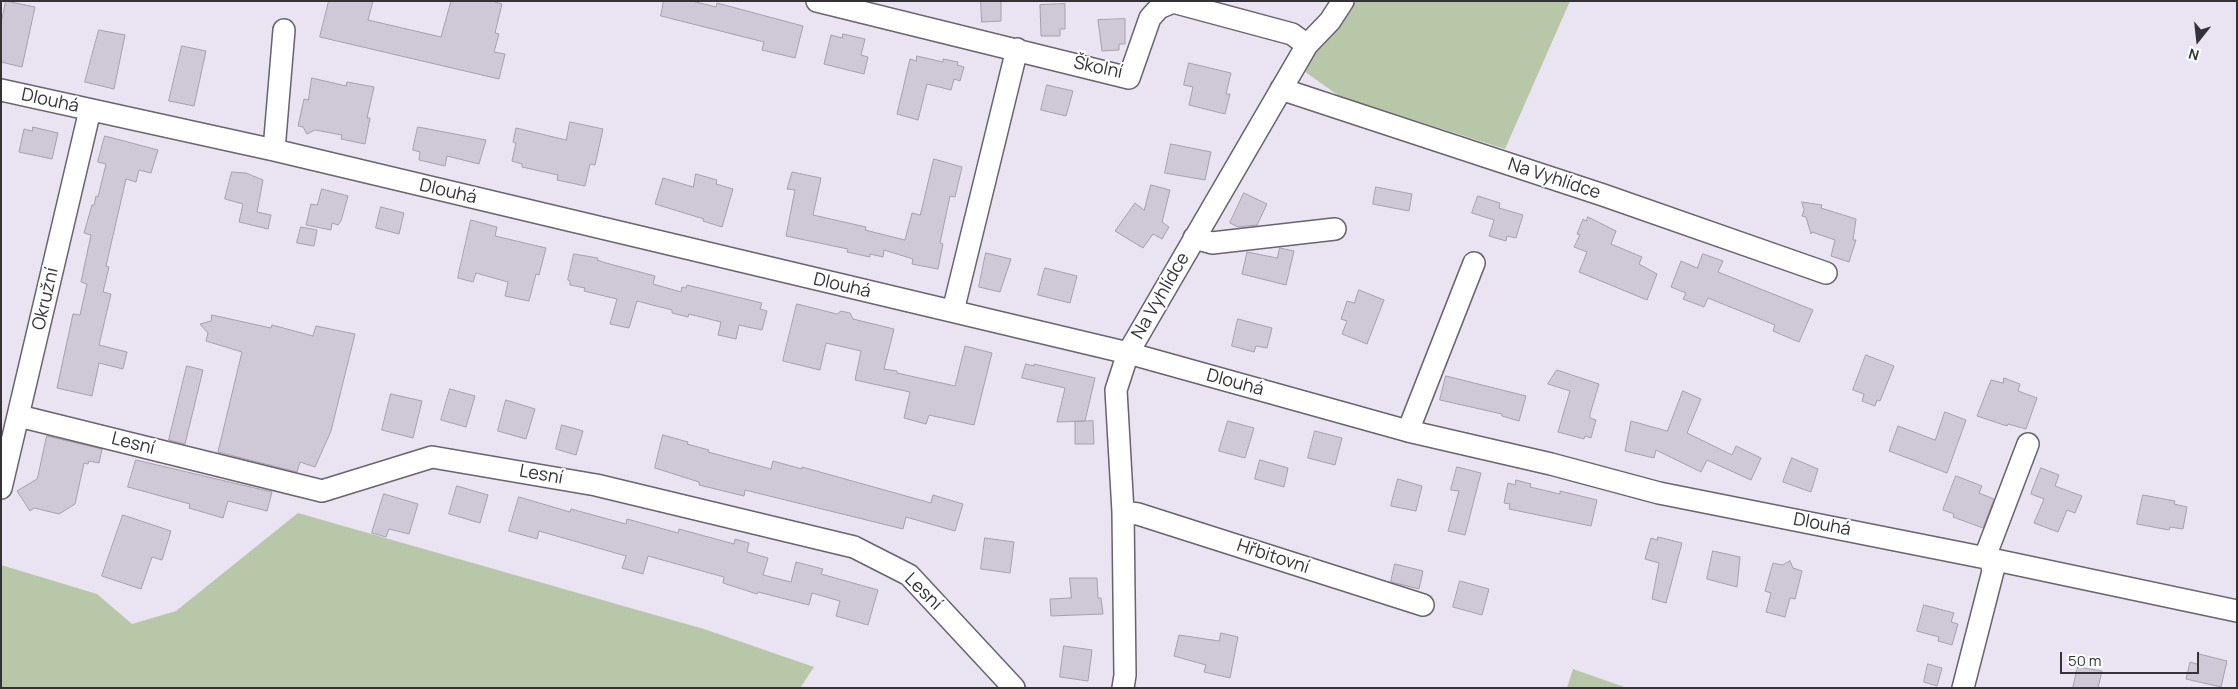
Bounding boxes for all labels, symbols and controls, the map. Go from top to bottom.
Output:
north arrow [2173,15,2223,65]
text: N [2186,44,2201,65]
street label: Školní [1072,52,1124,84]
street label: Dlouhá [19,84,81,118]
street label: Na Vyhlídce [1505,154,1603,204]
street label: Dlouhá [417,175,479,209]
street label: Na Vyhlídce [1128,249,1194,343]
street label: Okružní [28,266,64,332]
street label: Dlouhá [811,269,873,303]
street label: Dlouhá [1204,365,1266,401]
street label: Lesní [109,428,157,460]
street label: Lesní [517,461,565,489]
street label: Dlouhá [1791,509,1853,541]
street label: Hřbitovní [1234,535,1312,579]
street label: Lesní [900,569,946,615]
scale bar [2063,642,2202,674]
text: 50 m [2068,650,2102,671]

